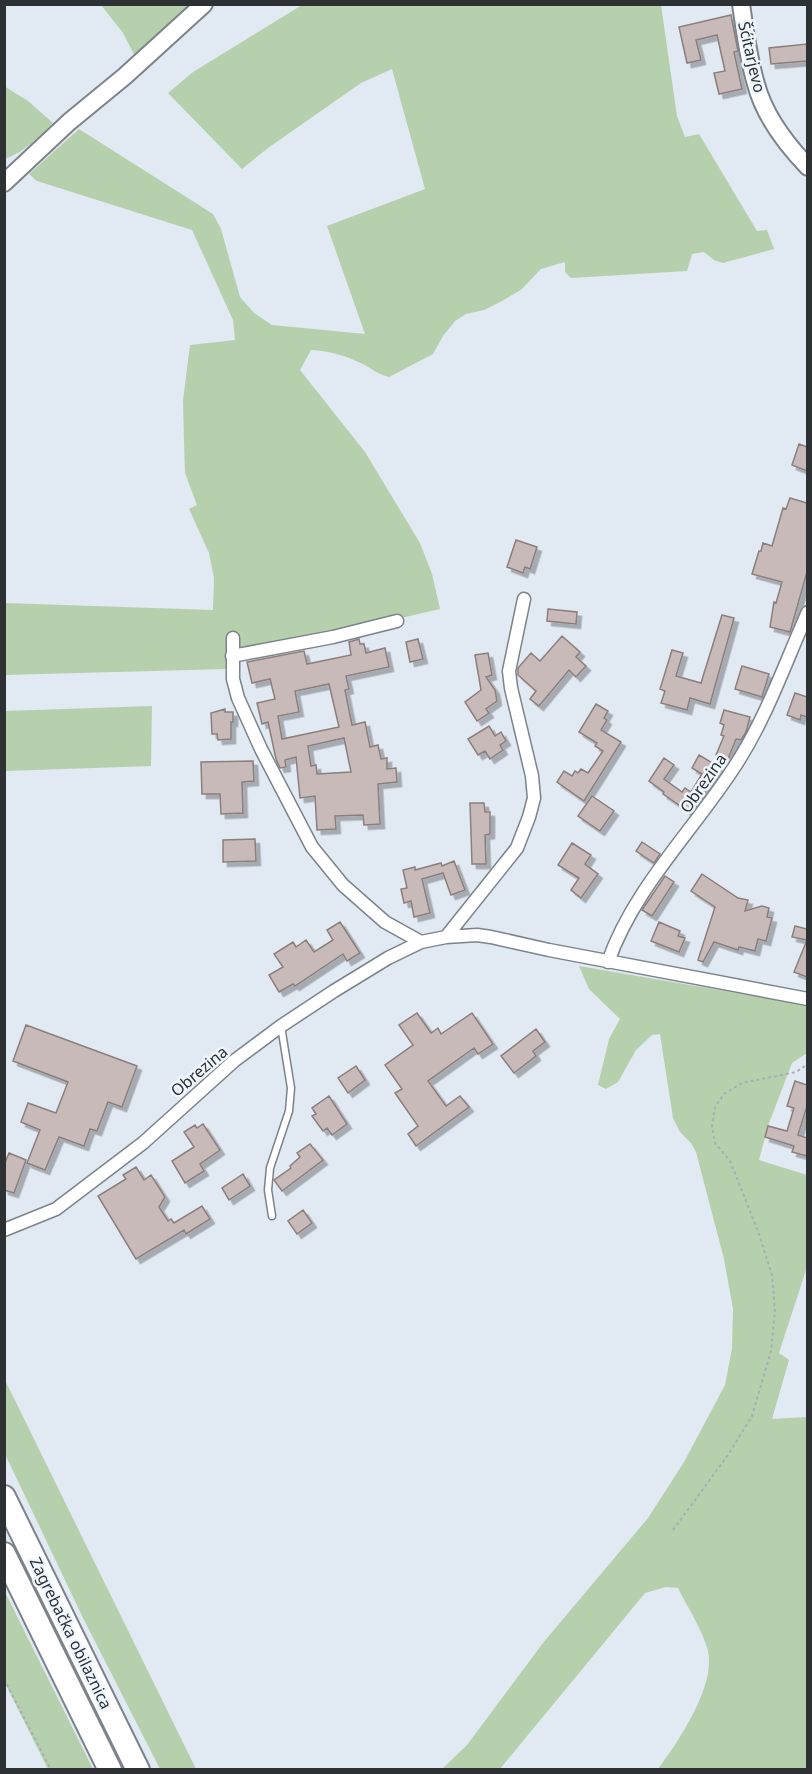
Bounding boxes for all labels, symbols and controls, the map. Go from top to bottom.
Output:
street label: Šćitarjevo [733,19,771,95]
street label: Obrezina [674,749,732,817]
street label: Obrezina [166,1041,232,1101]
street label: Zagrebačka obilaznica [25,1553,117,1713]

